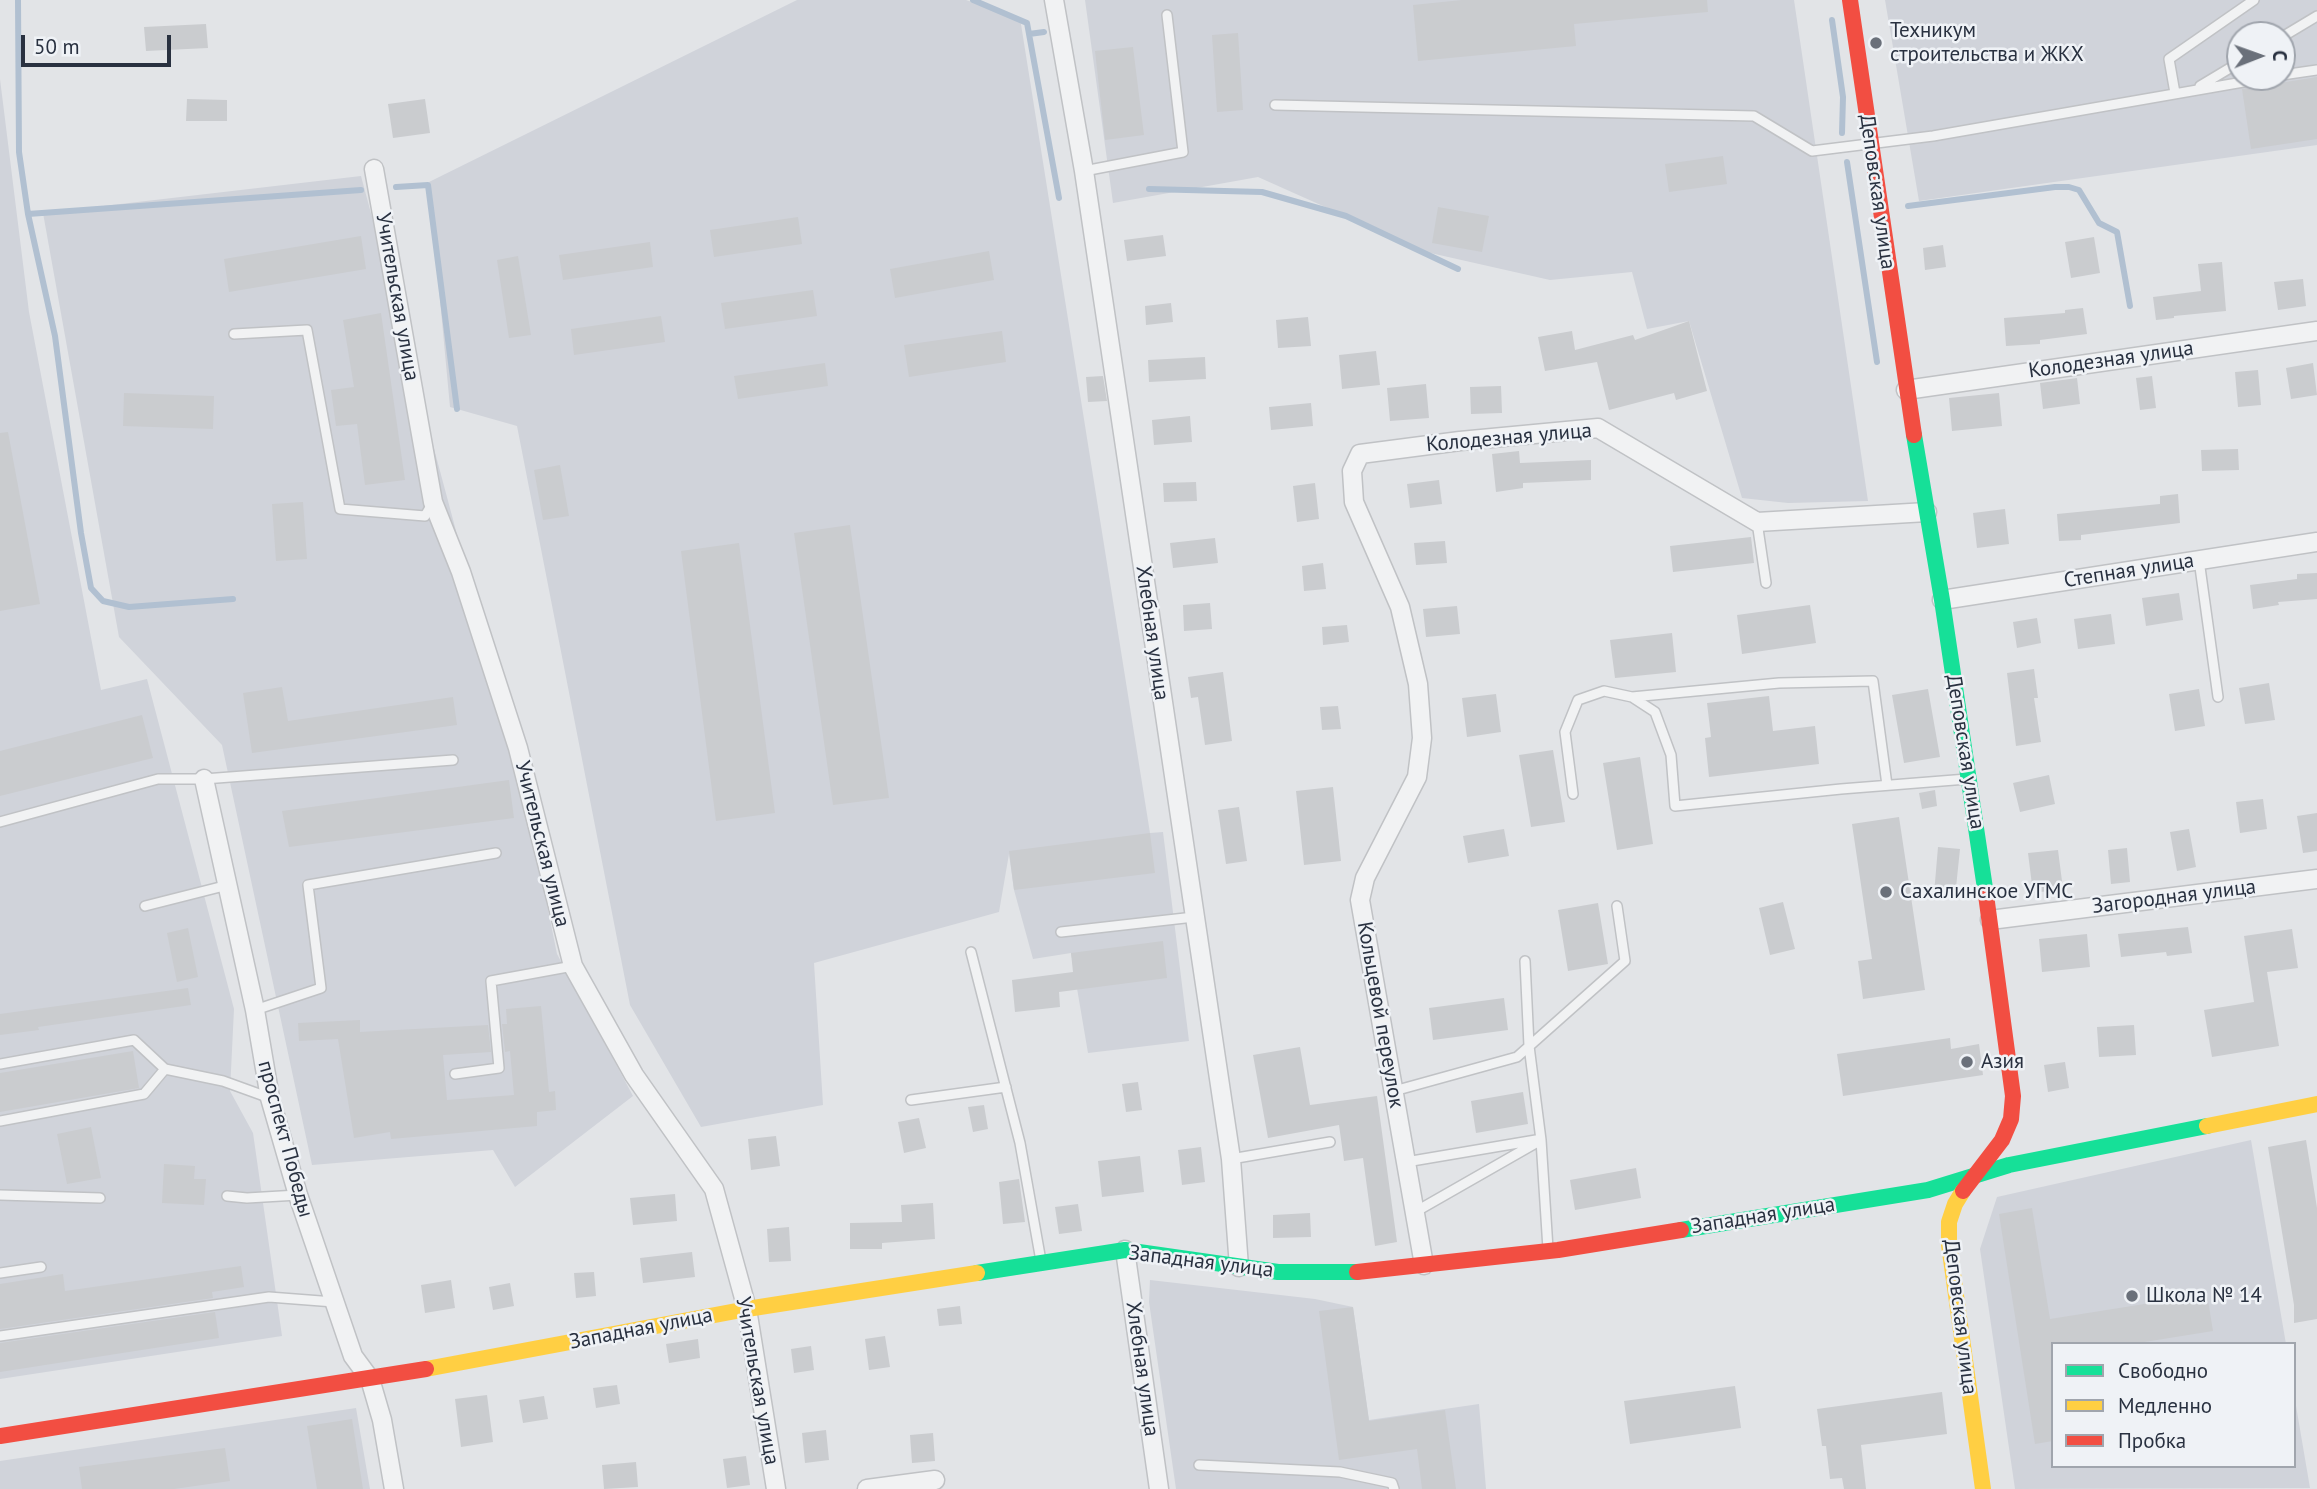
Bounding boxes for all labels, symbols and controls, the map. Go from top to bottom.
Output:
place label: Техникум строительства и ЖКХ [1890,18,2084,68]
scale bar [24,21,175,65]
north arrow [2226,21,2296,91]
text: 50 m [34,33,80,60]
marker: Техникум строительства и ЖКХ [1868,35,1884,51]
text: С [2268,50,2292,61]
street label: Деповская улица [1854,113,1900,271]
street label: Учительская улица [370,211,424,383]
street label: Колодезная улица [2027,336,2195,384]
street label: Колодезная улица [1425,418,1593,458]
street label: Степная улица [2062,548,2196,594]
street label: Хлебная улица [1130,564,1174,702]
street label: Деповская улица [1940,673,1990,831]
street label: Учительская улица [509,758,575,930]
street label: Загородная улица [2091,874,2257,920]
place label: Сахалинское УГМС [1900,879,2073,905]
marker: Сахалинское УГМС [1878,884,1894,900]
street label: Кольцевой переулок [1351,920,1409,1110]
place label: Азия [1981,1049,2024,1075]
marker: Азия [1959,1054,1975,1070]
street label: проспект Победы [252,1058,318,1220]
street label: Западная улица [1689,1192,1837,1240]
street label: Деповская улица [1938,1238,1982,1396]
street label: Западная улица [1127,1241,1275,1283]
place label: Школа № 14 [2146,1283,2262,1309]
marker: Школа № 14 [2124,1288,2140,1304]
street label: Учительская улица [730,1295,784,1467]
street label: Хлебная улица [1120,1300,1164,1438]
street label: Западная улица [567,1303,715,1355]
legend [2051,1342,2296,1468]
text: Свободно [2118,1357,2208,1384]
text: Медленно [2118,1392,2212,1419]
text: Пробка [2118,1427,2186,1454]

